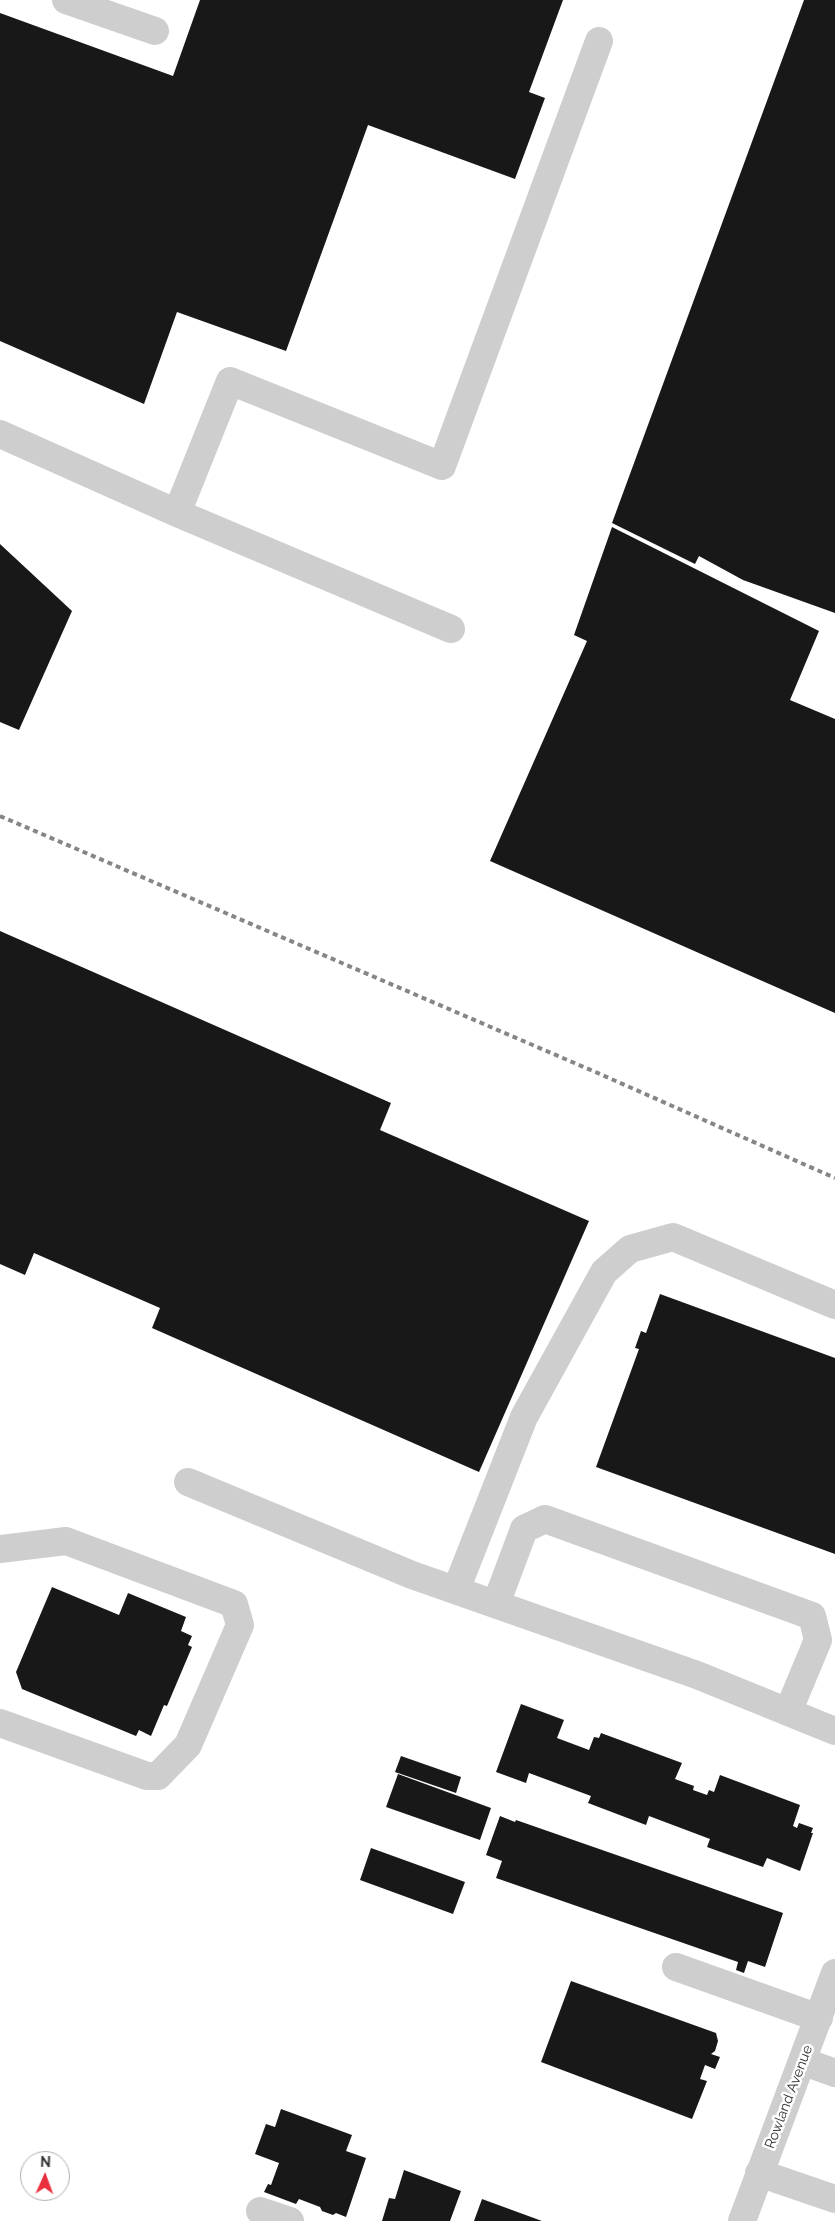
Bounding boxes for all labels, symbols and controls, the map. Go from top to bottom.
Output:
street label: Rowland Avenue [762,2043,816,2151]
north arrow [20,2151,70,2201]
text: N [40,2154,51,2170]

